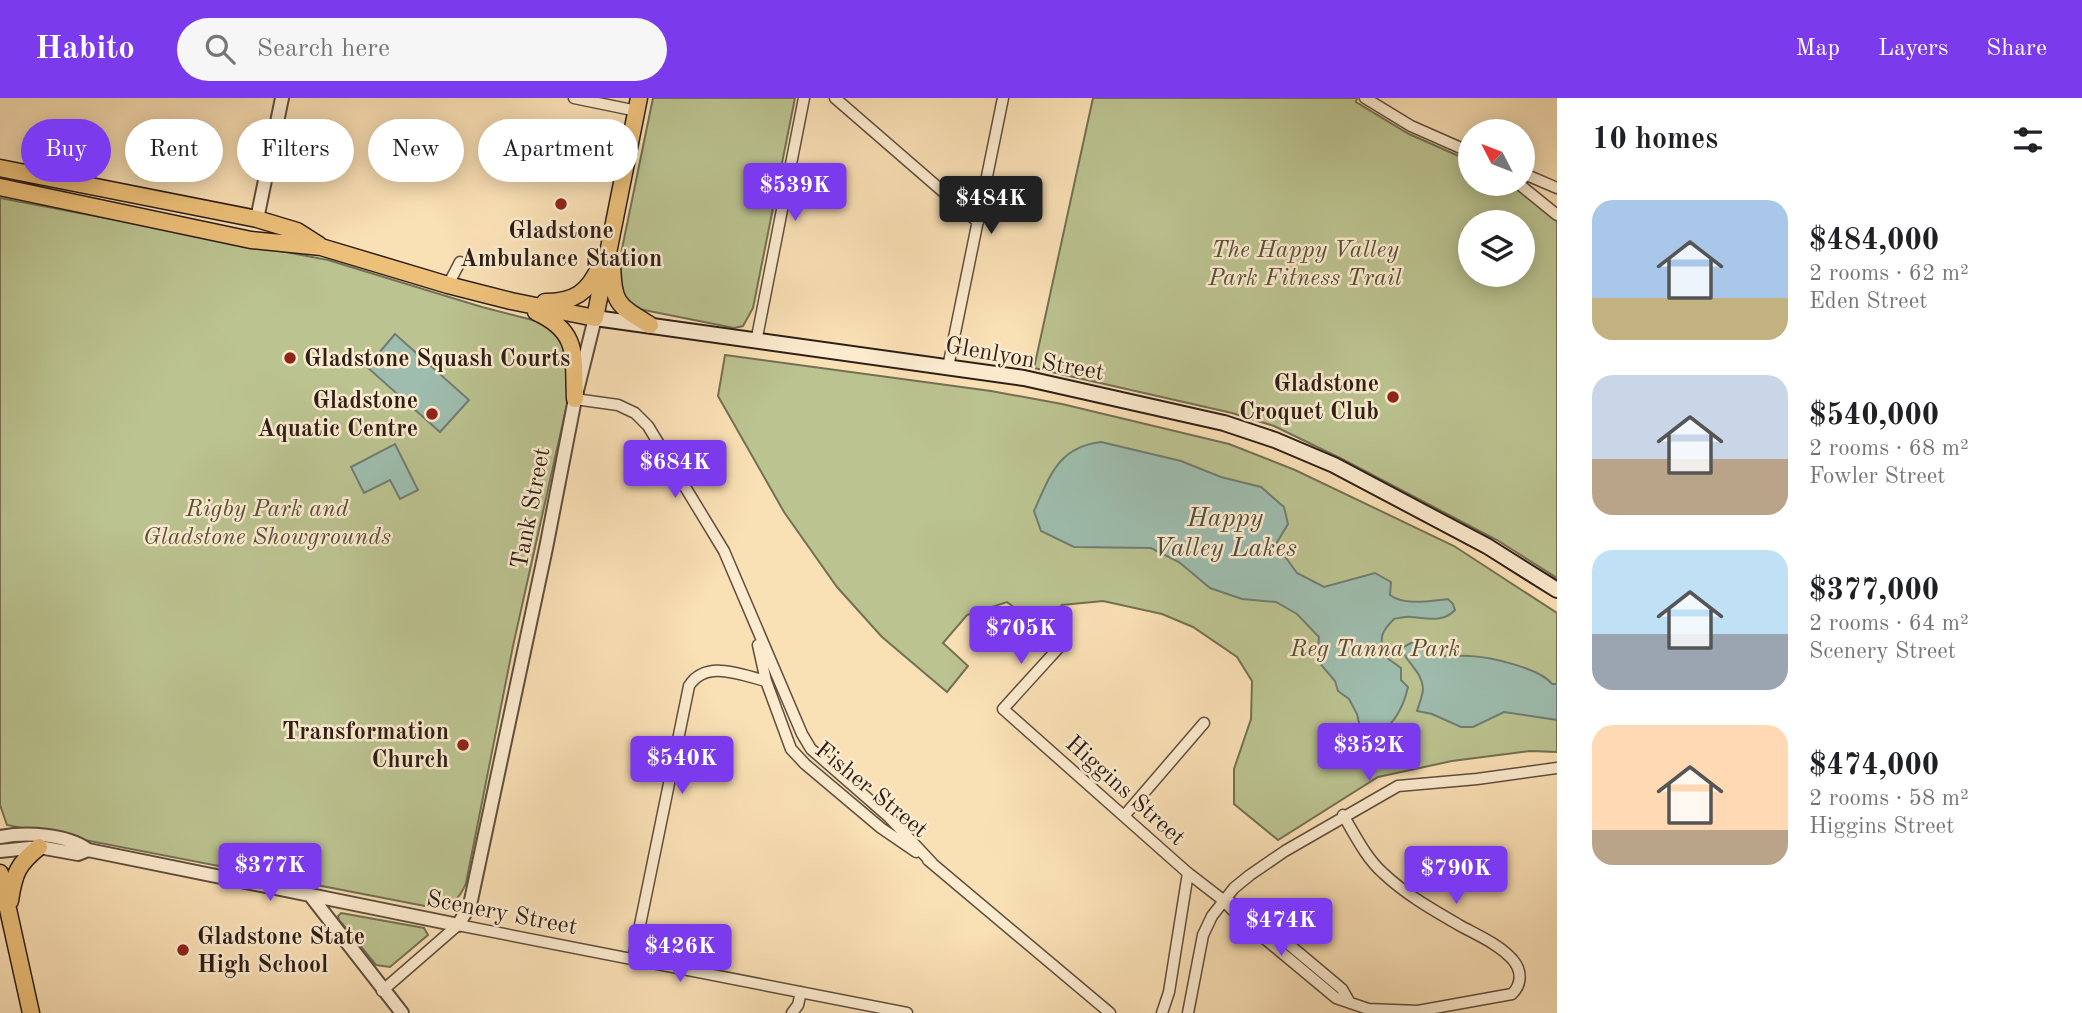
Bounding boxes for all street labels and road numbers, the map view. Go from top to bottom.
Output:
street label: Glenlyon Street [943,334,1106,386]
street label: Tank Street [508,445,556,571]
street label: Higgins Street [1060,732,1189,851]
street label: Fisher Street [810,738,932,843]
street label: Scenery Street [424,888,579,940]

